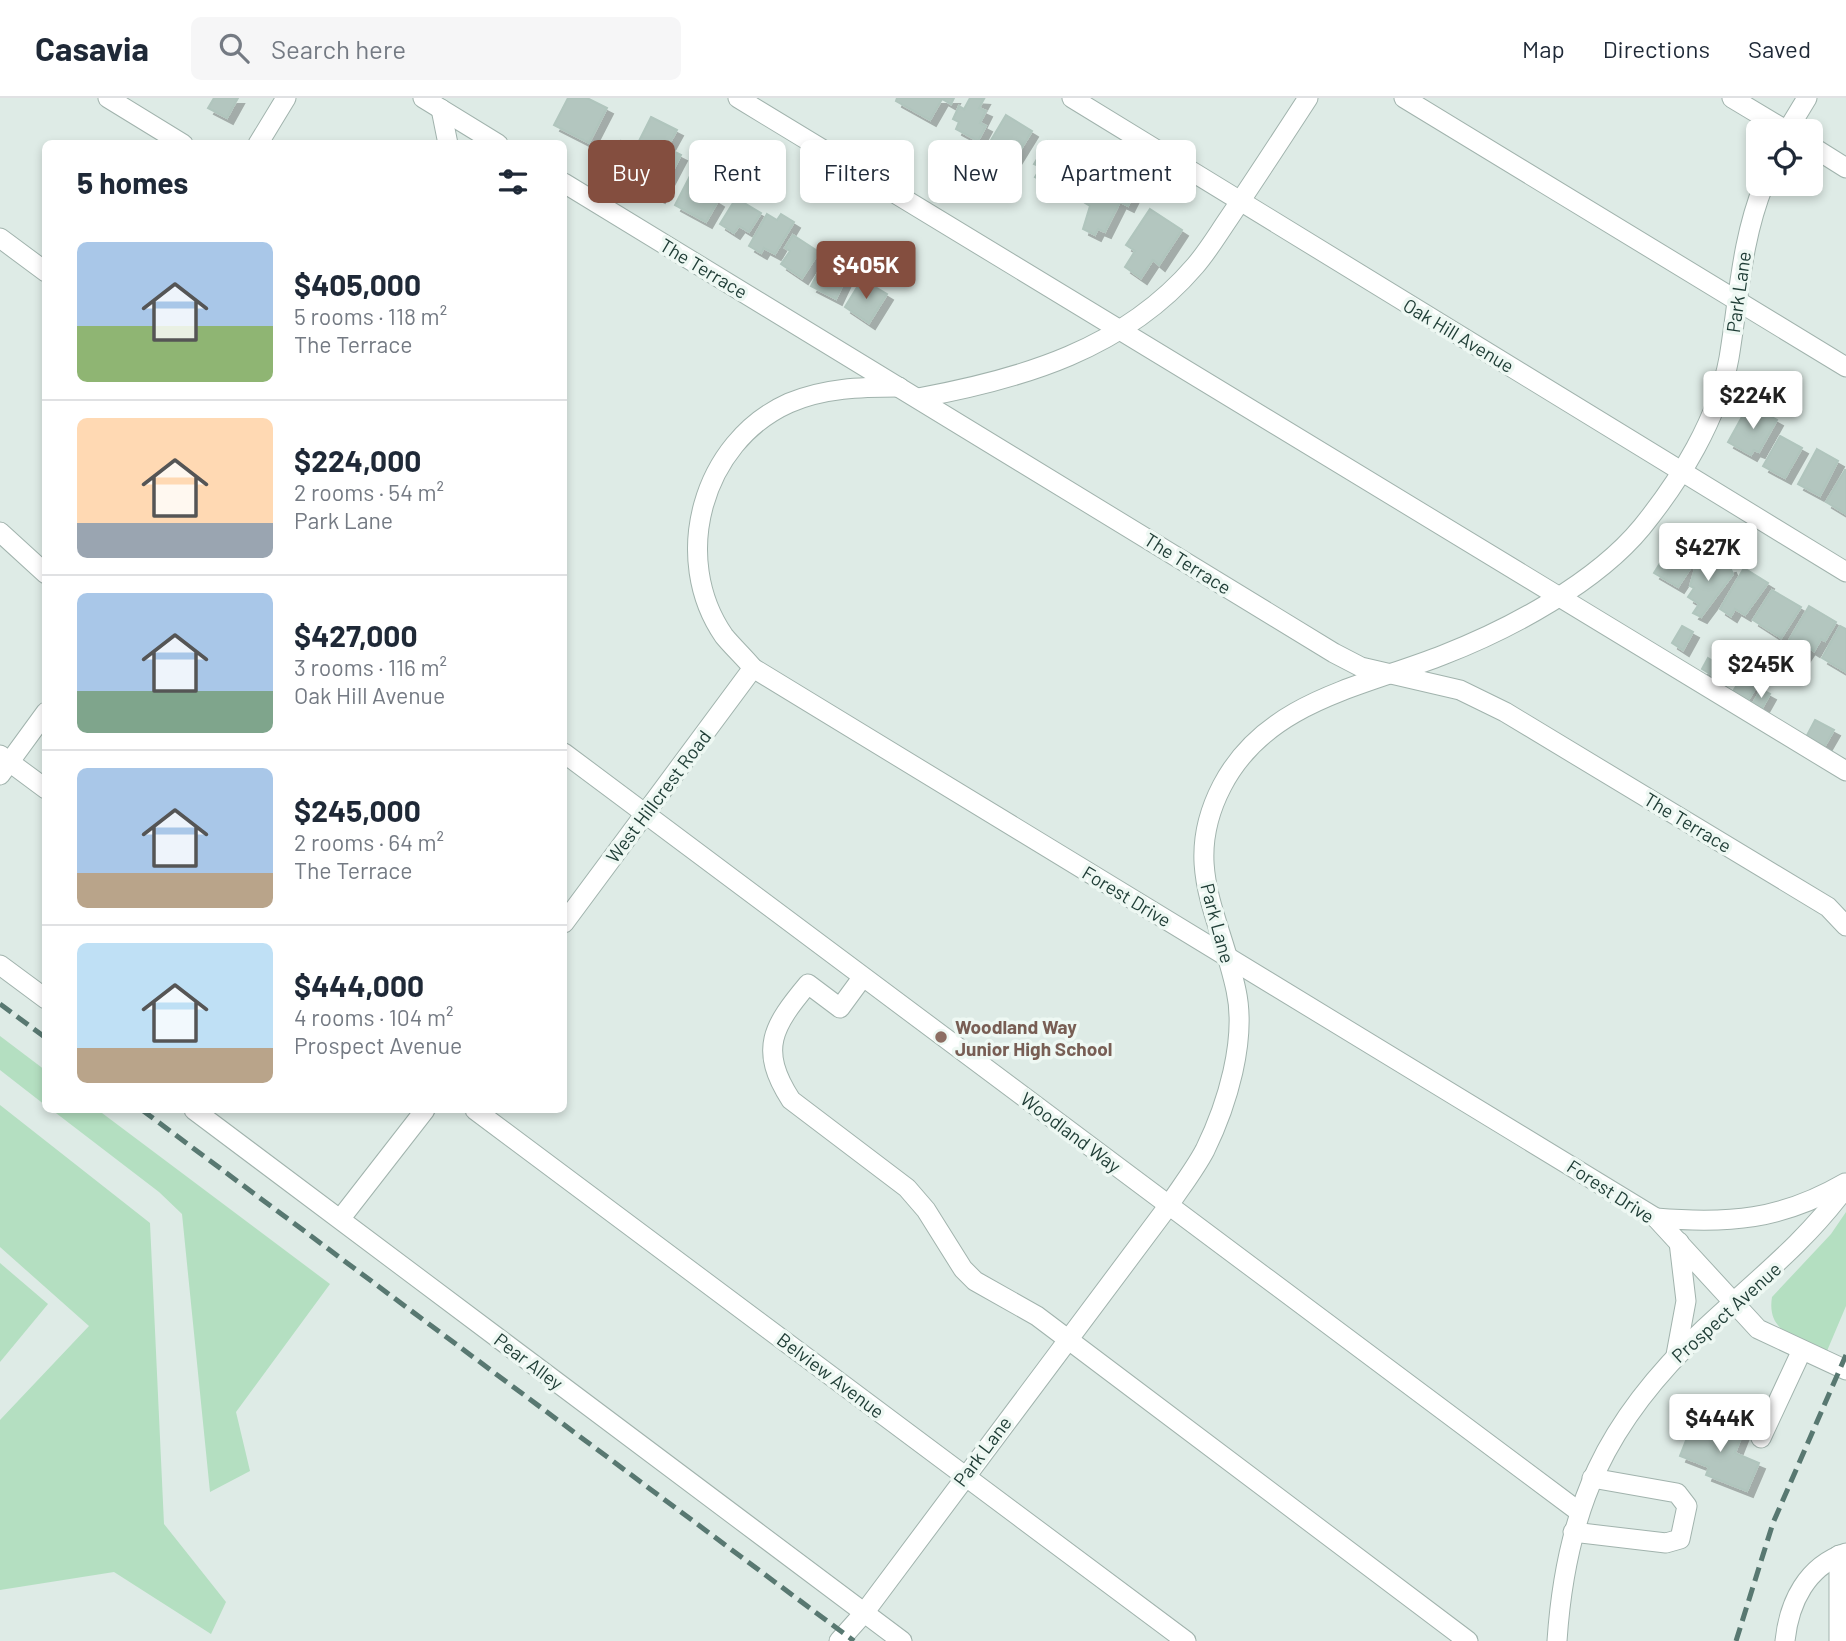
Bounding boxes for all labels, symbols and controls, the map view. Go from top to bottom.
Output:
search box [191,17,681,80]
text: Casavia [35,28,149,68]
icon: search [215,29,253,67]
text: Search here [271,33,406,64]
text: Map [1522,34,1565,63]
text: Directions [1603,34,1710,63]
text: Saved [1748,34,1811,63]
map controls [1746,119,1823,196]
button: locate [1746,119,1823,196]
chip: Buy [588,140,675,203]
chip: Rent [689,140,786,203]
chip: Filters [800,140,914,203]
chip: New [928,140,1022,203]
chip: Apartment [1036,140,1196,203]
icon: filters [494,163,532,201]
text: 5 homes [77,164,188,200]
street label: The Terrace [656,233,752,303]
pin: $405K [817,242,915,301]
text: $405K [833,250,899,278]
street label: Park Lane [1721,250,1755,334]
text: $405,000 [294,266,421,302]
icon: home [133,270,217,354]
street label: Oak Hill Avenue [1400,293,1518,377]
text: 5 rooms · 118 m² [294,302,447,330]
text: The Terrace [294,330,413,358]
pin: $224K [1704,372,1802,431]
text: $224K [1719,380,1787,408]
text: $224,000 [294,442,421,478]
icon: home [133,446,217,530]
text: 2 rooms · 54 m² [294,478,444,506]
text: Park Lane [294,506,393,534]
pin: $427K [1659,524,1757,583]
street label: The Terrace [1140,527,1236,599]
text: $427K [1675,532,1741,560]
text: $427,000 [294,617,417,653]
icon: home [133,621,217,705]
pin: $245K [1712,640,1810,700]
text: $245K [1728,649,1794,677]
text: 3 rooms · 116 m² [294,653,447,681]
text: Oak Hill Avenue [294,681,445,709]
street label: West Hillcrest Road [601,725,715,867]
street label: The Terrace [1640,787,1736,857]
text: $245,000 [294,792,421,828]
icon: home [133,796,217,880]
text: 2 rooms · 64 m² [294,828,444,856]
text: The Terrace [294,856,413,884]
street label: Forest Drive [1078,861,1176,931]
street label: Park Lane [1196,880,1240,966]
text: $444,000 [294,967,424,1003]
icon: home [133,971,217,1055]
text: 4 rooms · 104 m² [294,1003,454,1031]
place label: Woodland Way Junior High School [955,1015,1113,1060]
marker: Woodland Way Junior High School [933,1029,949,1045]
text: Prospect Avenue [294,1031,462,1059]
street label: Woodland Way [1016,1087,1126,1177]
street label: Forest Drive [1563,1154,1659,1228]
street label: Prospect Avenue [1667,1257,1785,1367]
street label: Belview Avenue [773,1327,889,1423]
street label: Pear Alley [490,1328,568,1394]
pin: $444K [1671,1394,1769,1454]
text: $444K [1685,1403,1755,1431]
street label: Park Lane [948,1411,1016,1491]

